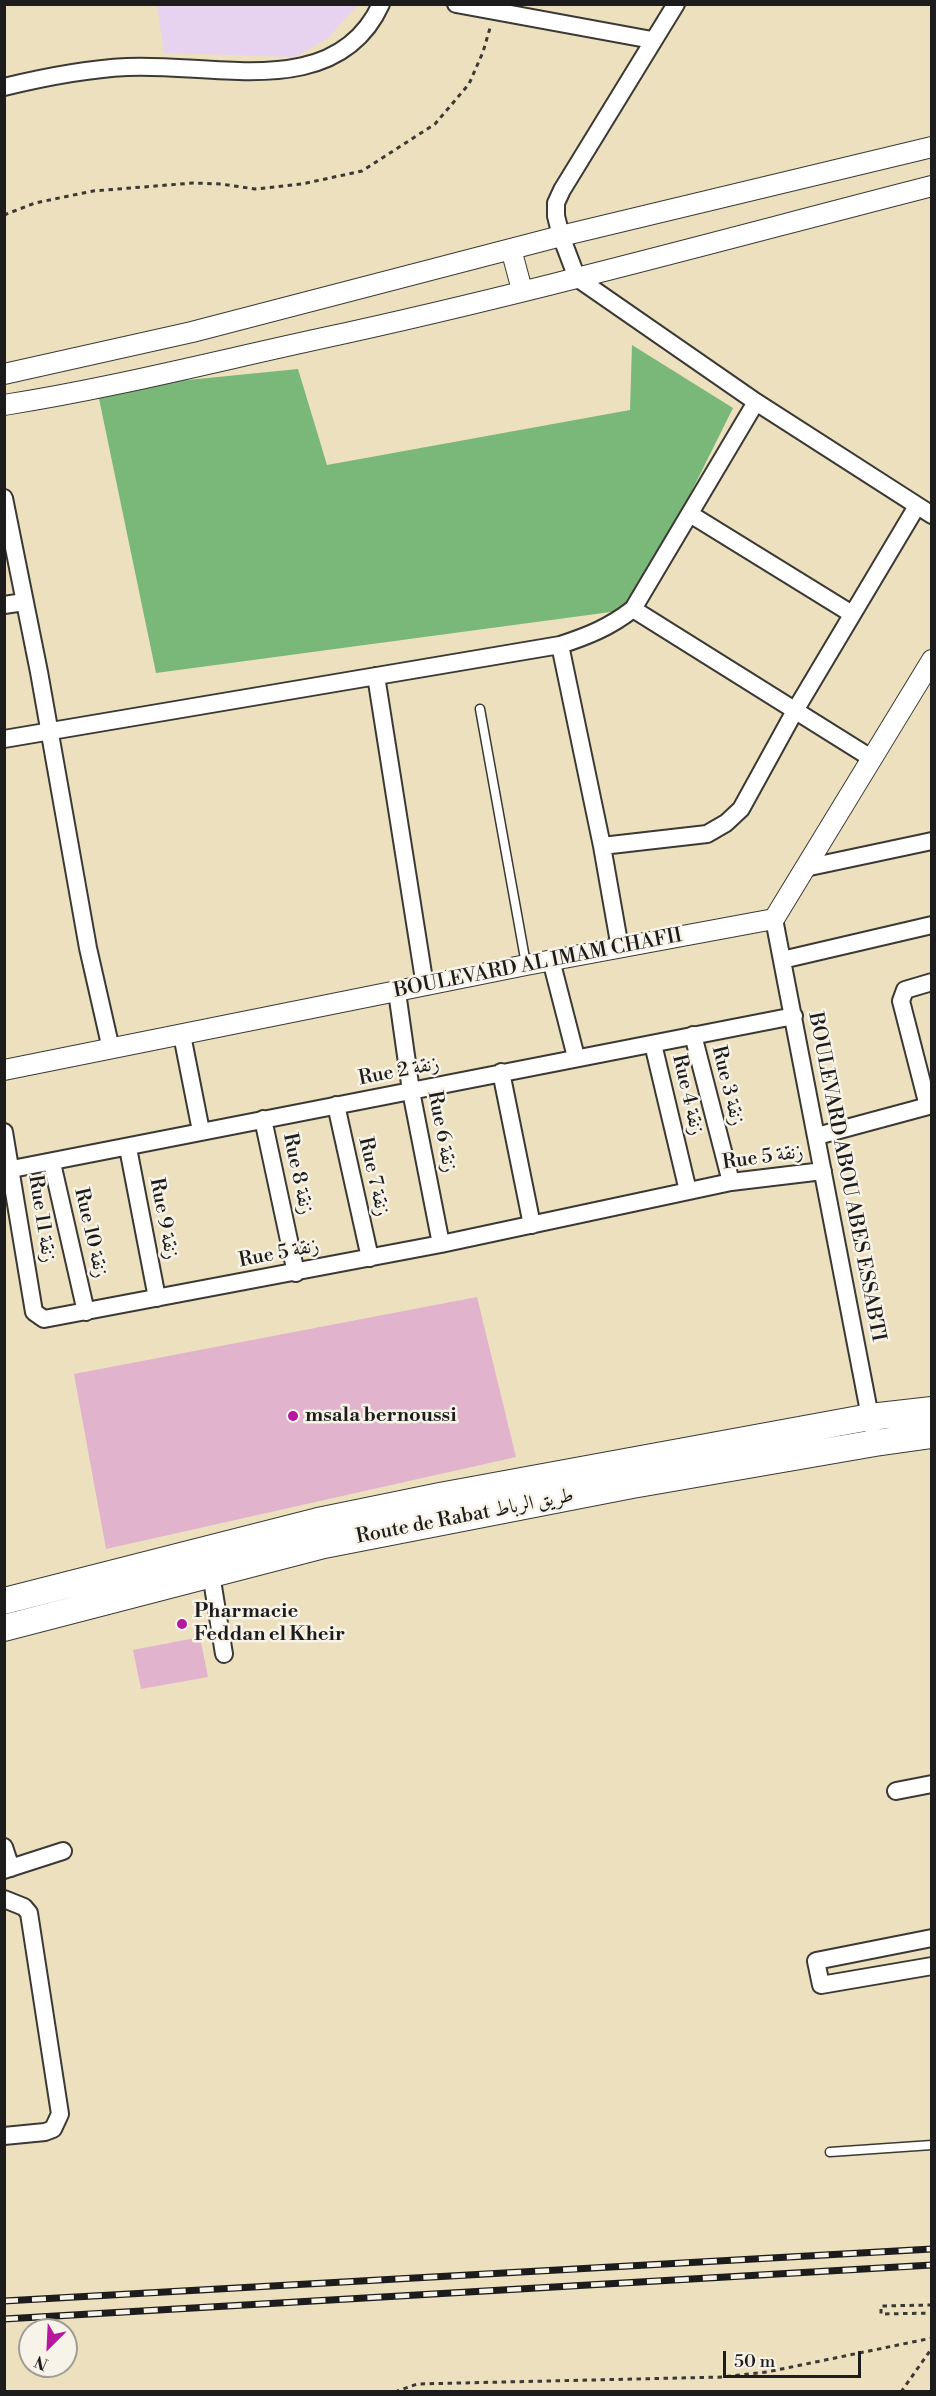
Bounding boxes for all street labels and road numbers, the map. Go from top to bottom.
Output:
street label: BOULEVARD AL IMAM CHAFII [392,924,684,1004]
street label: BOULEVARD ABOU ABES ESSABTI [802,1010,890,1344]
street label: Rue 3 زنقة [705,1044,749,1128]
street label: Rue 2 زنقة [357,1052,441,1092]
street label: Rue 4 زنقة [666,1052,708,1138]
street label: Rue 6 زنقة [421,1089,461,1175]
street label: Rue 8 زنقة [277,1131,317,1217]
street label: Rue 7 زنقة [352,1135,394,1219]
street label: Rue 5 زنقة [721,1140,805,1176]
street label: Rue 11 زنقة [22,1173,60,1265]
street label: Rue 9 زنقة [143,1176,183,1262]
street label: Rue 10 زنقة [68,1186,112,1280]
street label: Rue 5 زنقة [237,1234,321,1274]
street label: Route de Rabat طريق الرباط [354,1484,576,1550]

